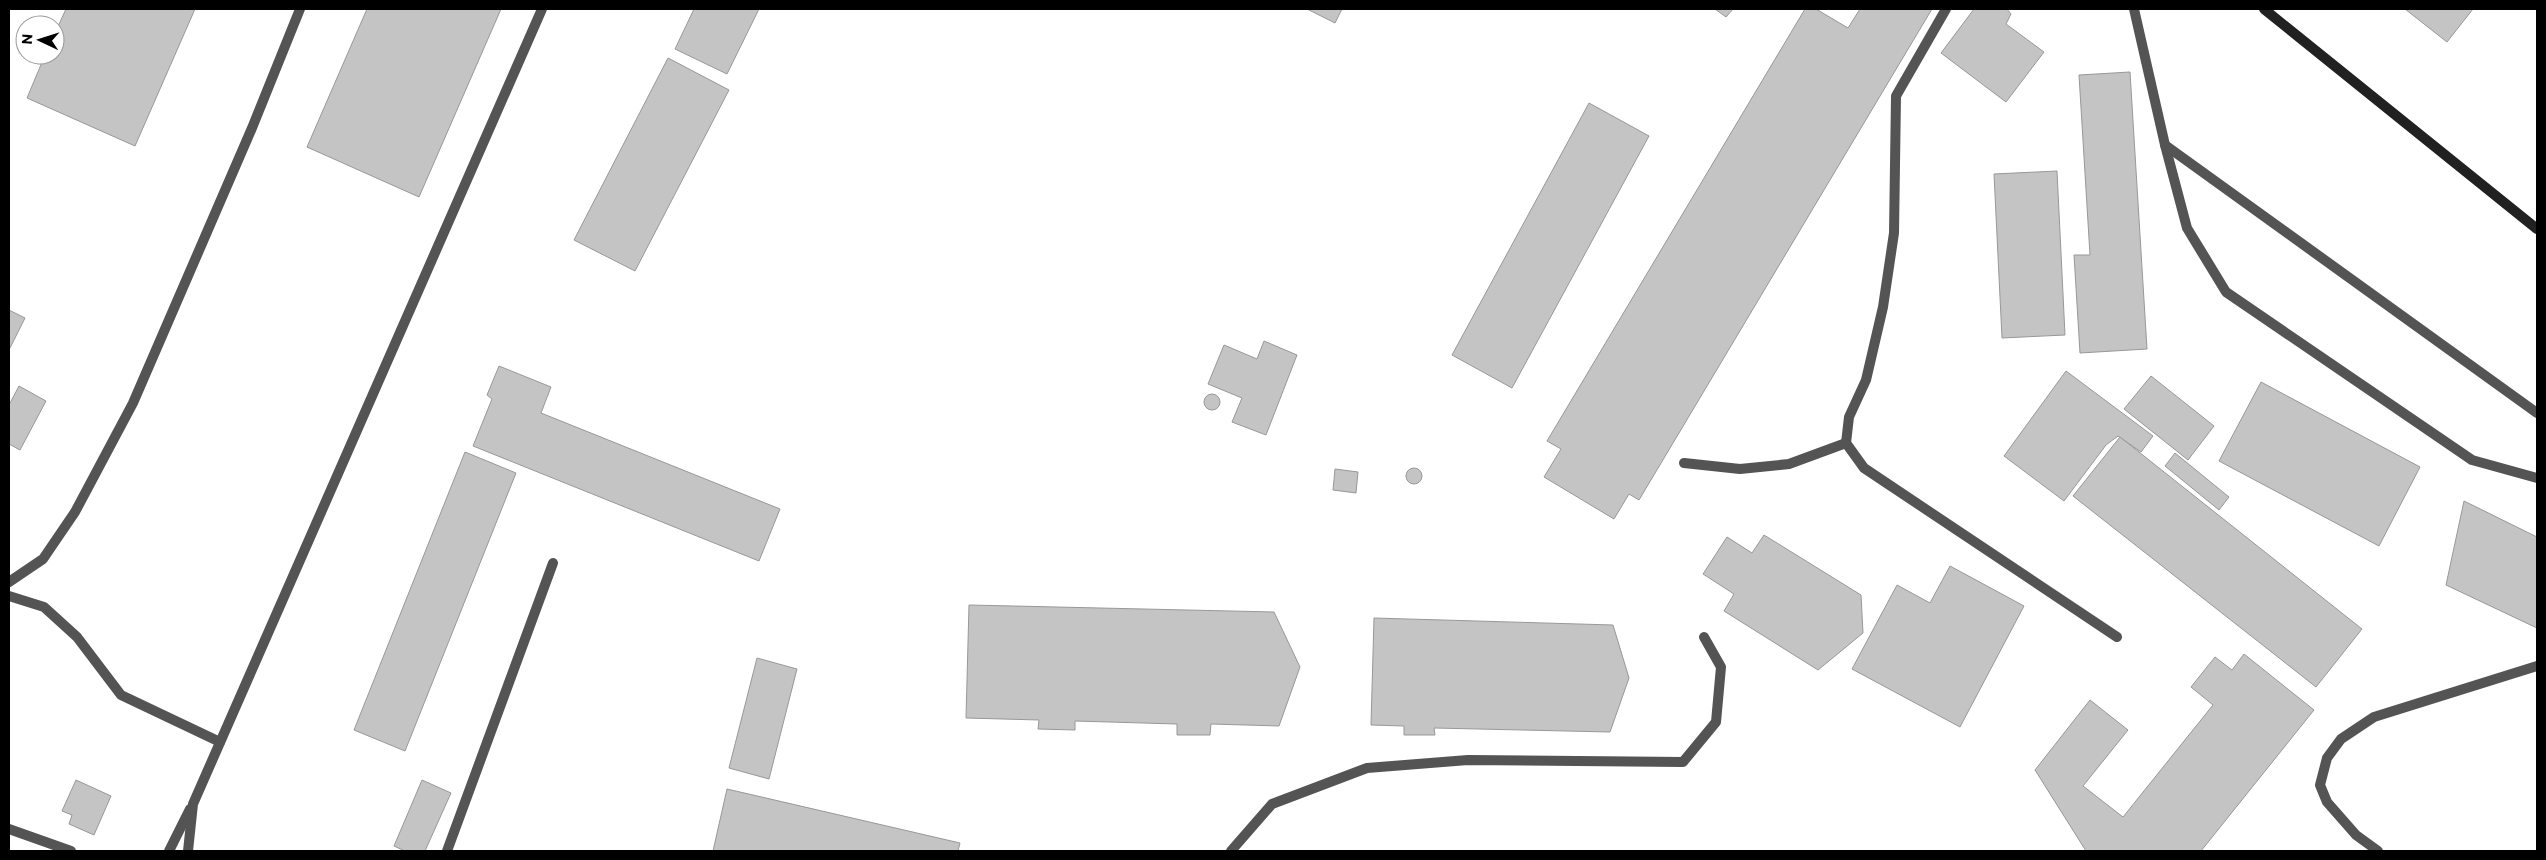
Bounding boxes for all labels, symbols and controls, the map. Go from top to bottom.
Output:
north arrow [15,15,65,65]
text: N [18,33,35,45]

